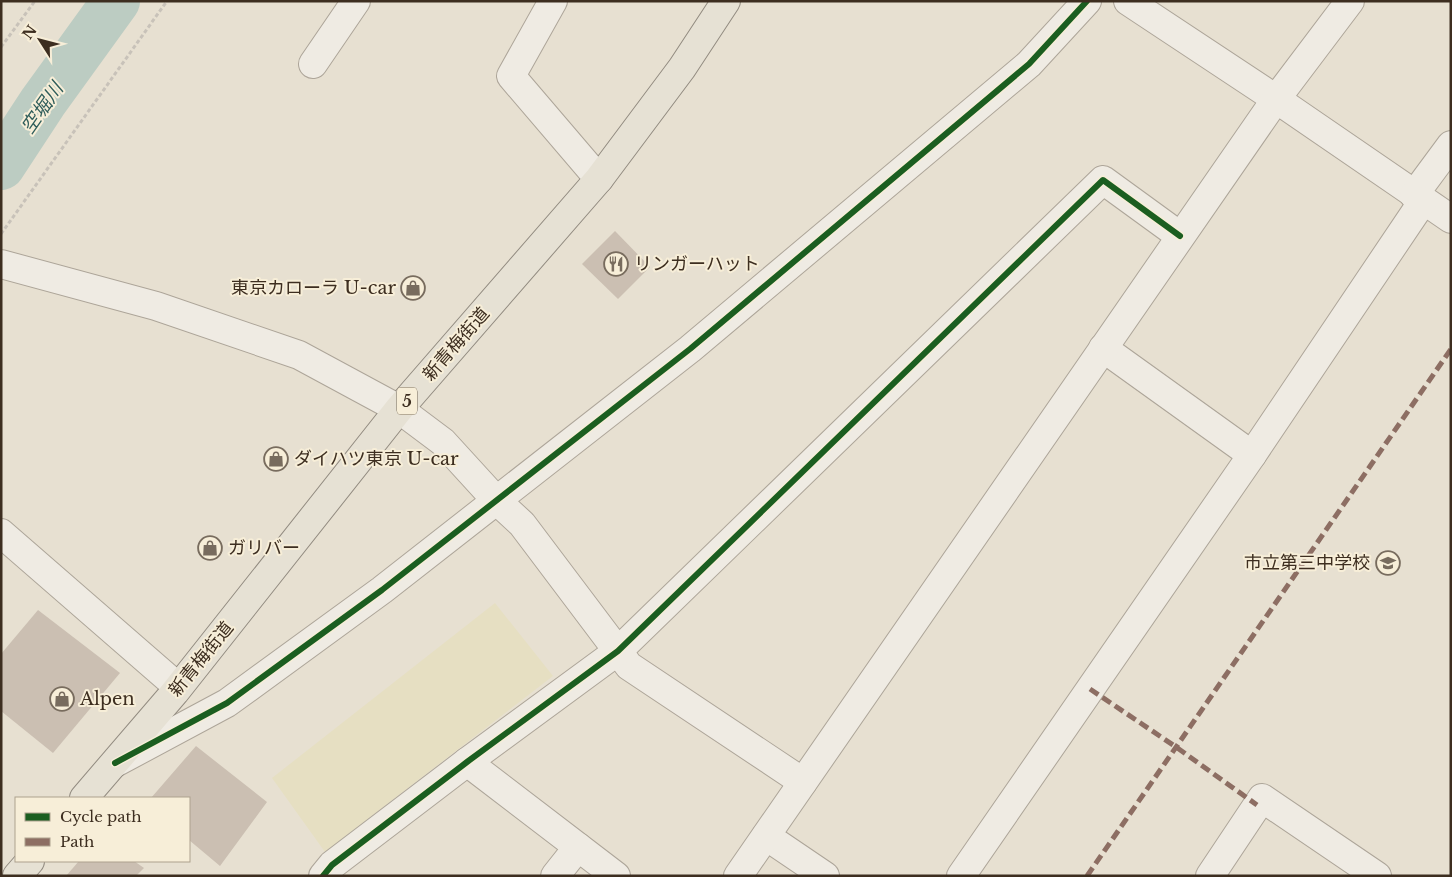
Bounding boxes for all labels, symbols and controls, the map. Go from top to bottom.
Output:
north arrow [15,15,65,65]
text: N [18,22,41,43]
water label: 空堀川 [16,76,69,138]
restaurant icon: リンガーハット [603,251,629,277]
place label: リンガーハット [634,253,760,275]
shop icon: 東京カローラ U-car [400,275,426,301]
place label: 東京カローラ U-car [231,277,396,299]
street label: 新青梅街道 [418,303,494,385]
road number: 5 [397,388,417,414]
shop icon: ダイハツ東京 U-car [263,446,289,472]
place label: ダイハツ東京 U-car [294,448,459,470]
shop icon: ガリバー [197,535,223,561]
place label: ガリバー [228,537,300,559]
school or university icon: 市立第三中学校 [1375,550,1401,576]
place label: 市立第三中学校 [1244,552,1370,574]
street label: 新青梅街道 [164,617,238,701]
shop icon: Alpen [49,686,75,712]
place label: Alpen [79,688,135,710]
legend [15,797,190,862]
text: Cycle path [60,807,142,826]
text: Path [60,832,94,851]

